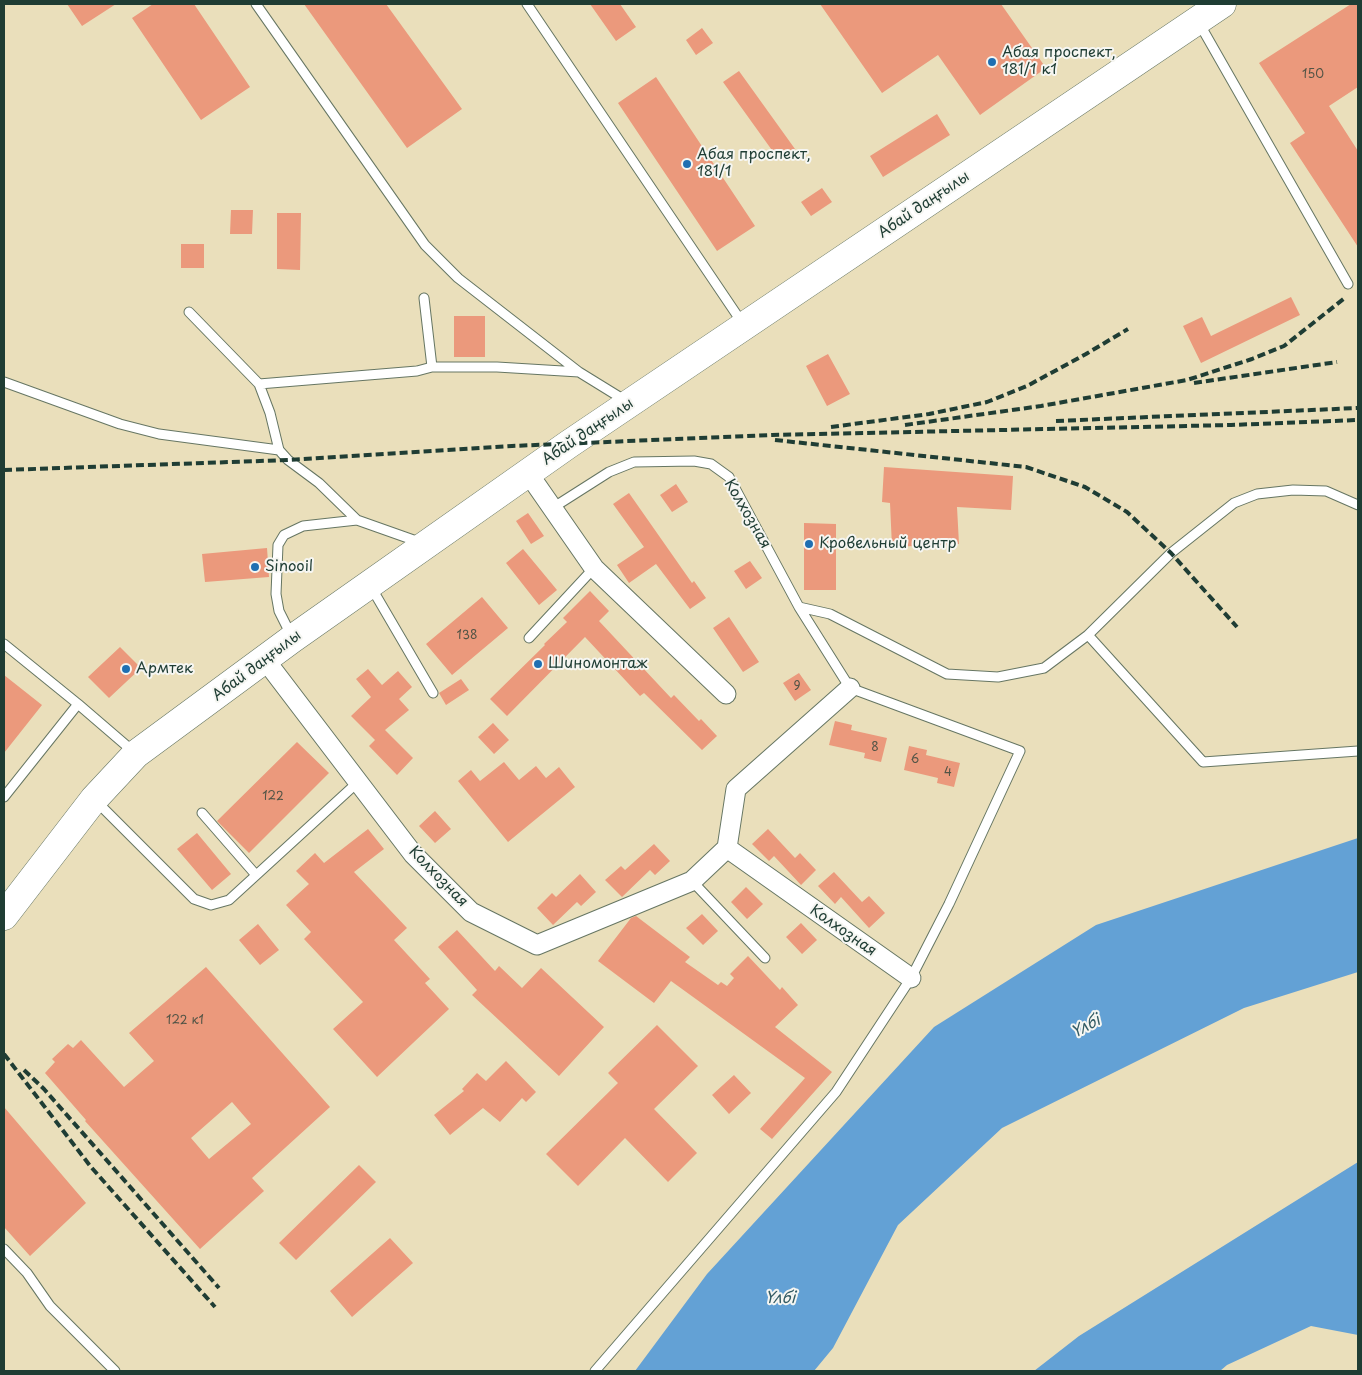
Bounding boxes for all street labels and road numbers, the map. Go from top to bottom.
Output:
street label: Абай даңғылы [875,168,973,242]
street label: Абай даңғылы [539,395,637,469]
street label: Колхозная [720,476,774,552]
street label: Абай даңғылы [209,627,305,705]
street label: Колхозная [405,843,471,911]
street label: Колхозная [806,901,880,961]

